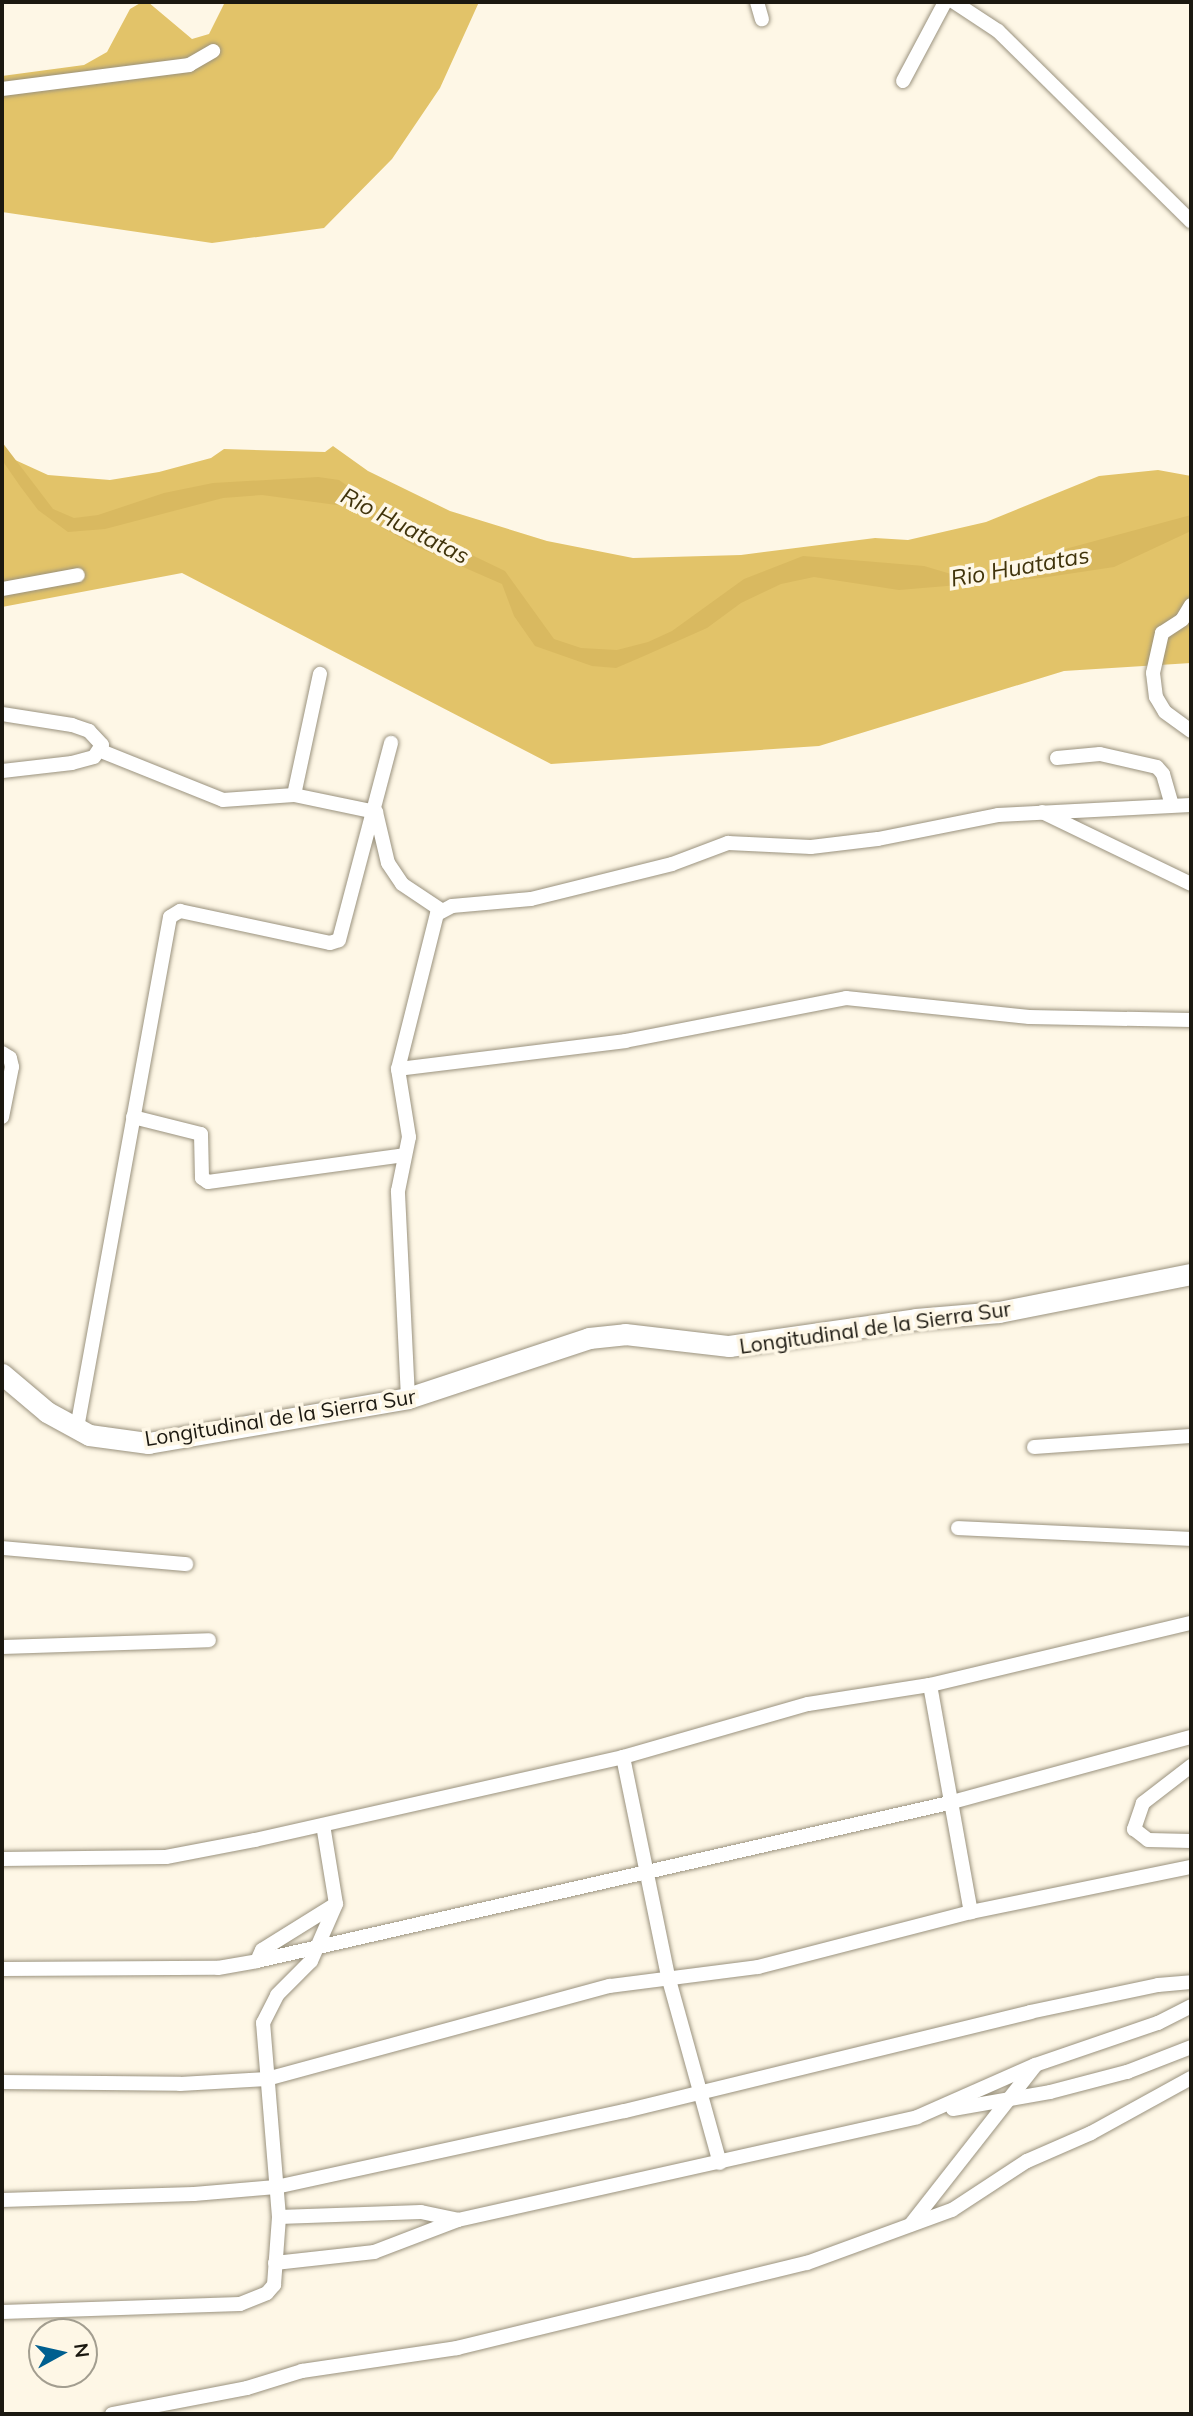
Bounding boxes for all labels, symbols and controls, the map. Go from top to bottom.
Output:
water label: Rio Huatatas [336,482,474,570]
water label: Rio Huatatas [949,541,1091,593]
street label: Longitudinal de la Sierra Sur [738,1295,1012,1359]
street label: Longitudinal de la Sierra Sur [143,1383,417,1451]
north arrow [28,2318,98,2388]
text: N [69,2342,95,2359]

